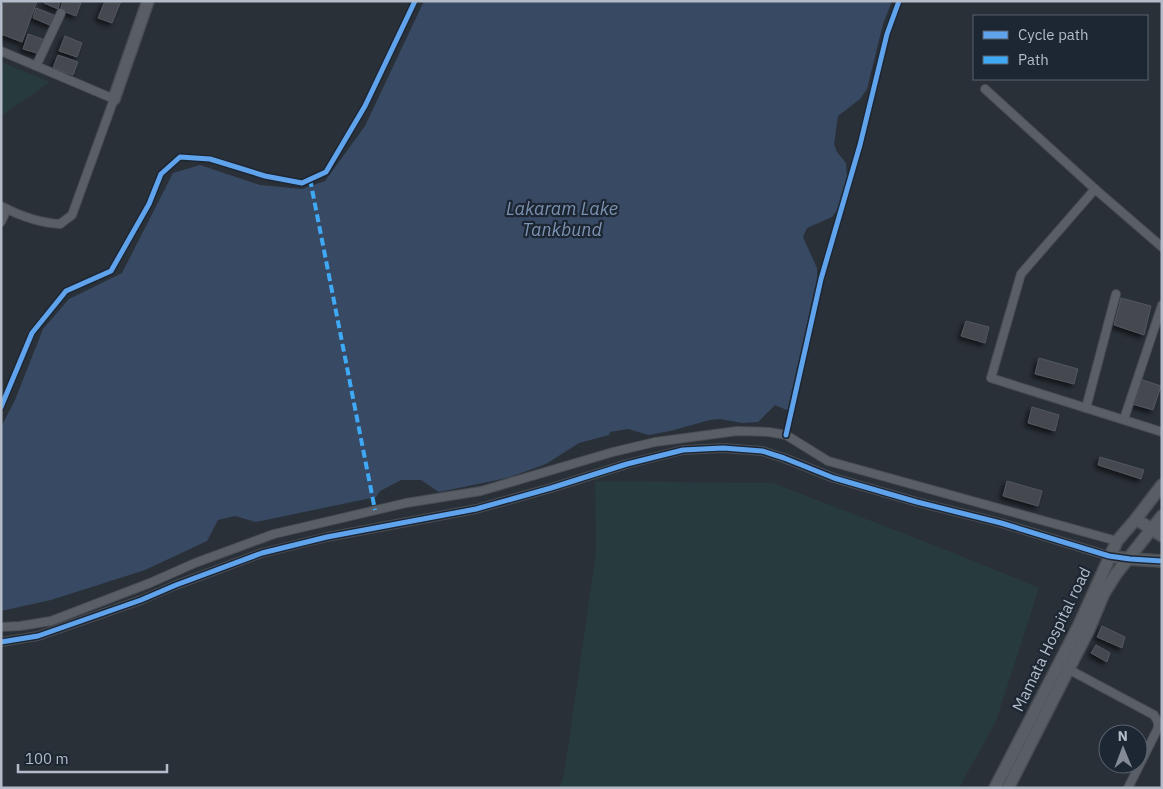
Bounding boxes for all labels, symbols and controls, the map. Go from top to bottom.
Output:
legend [973,15,1148,80]
text: Cycle path [1018,25,1089,44]
text: Path [1018,50,1049,69]
water label: Lakaram Lake Tankbund [506,197,618,241]
street label: Mamata Hospital road [1007,564,1095,714]
north arrow [1098,724,1148,774]
text: N [1118,727,1128,745]
scale bar [18,742,166,774]
text: 100 m [25,749,69,768]

